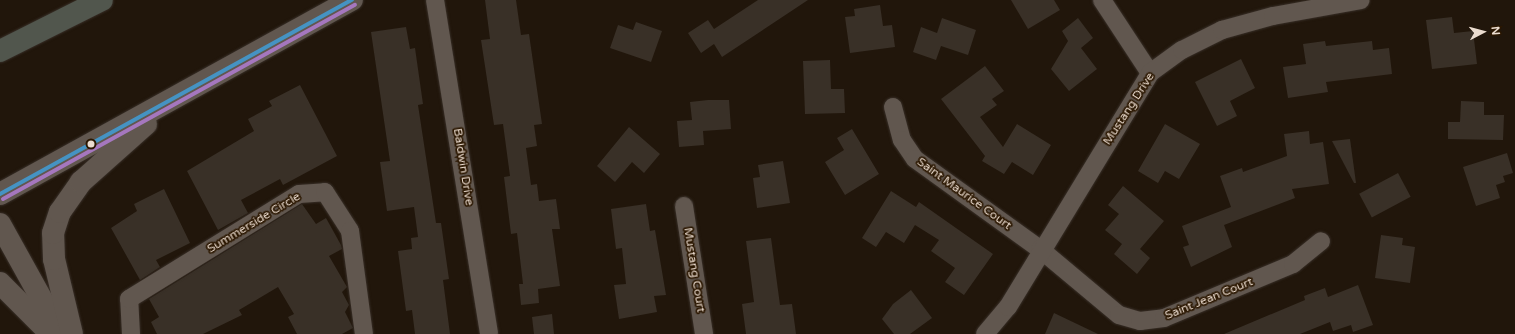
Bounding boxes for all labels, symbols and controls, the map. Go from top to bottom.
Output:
north arrow [1463,12,1503,52]
text: N [1489,26,1502,36]
street label: Mustang Drive [1100,70,1158,148]
street label: Baldwin Drive [450,127,476,207]
unlabelled marker [86,139,96,149]
street label: Saint Maurice Court [914,155,1014,233]
street label: Summerside Circle [205,189,303,257]
street label: Mustang Court [680,227,708,313]
street label: Saint Jean Court [1163,275,1255,323]

